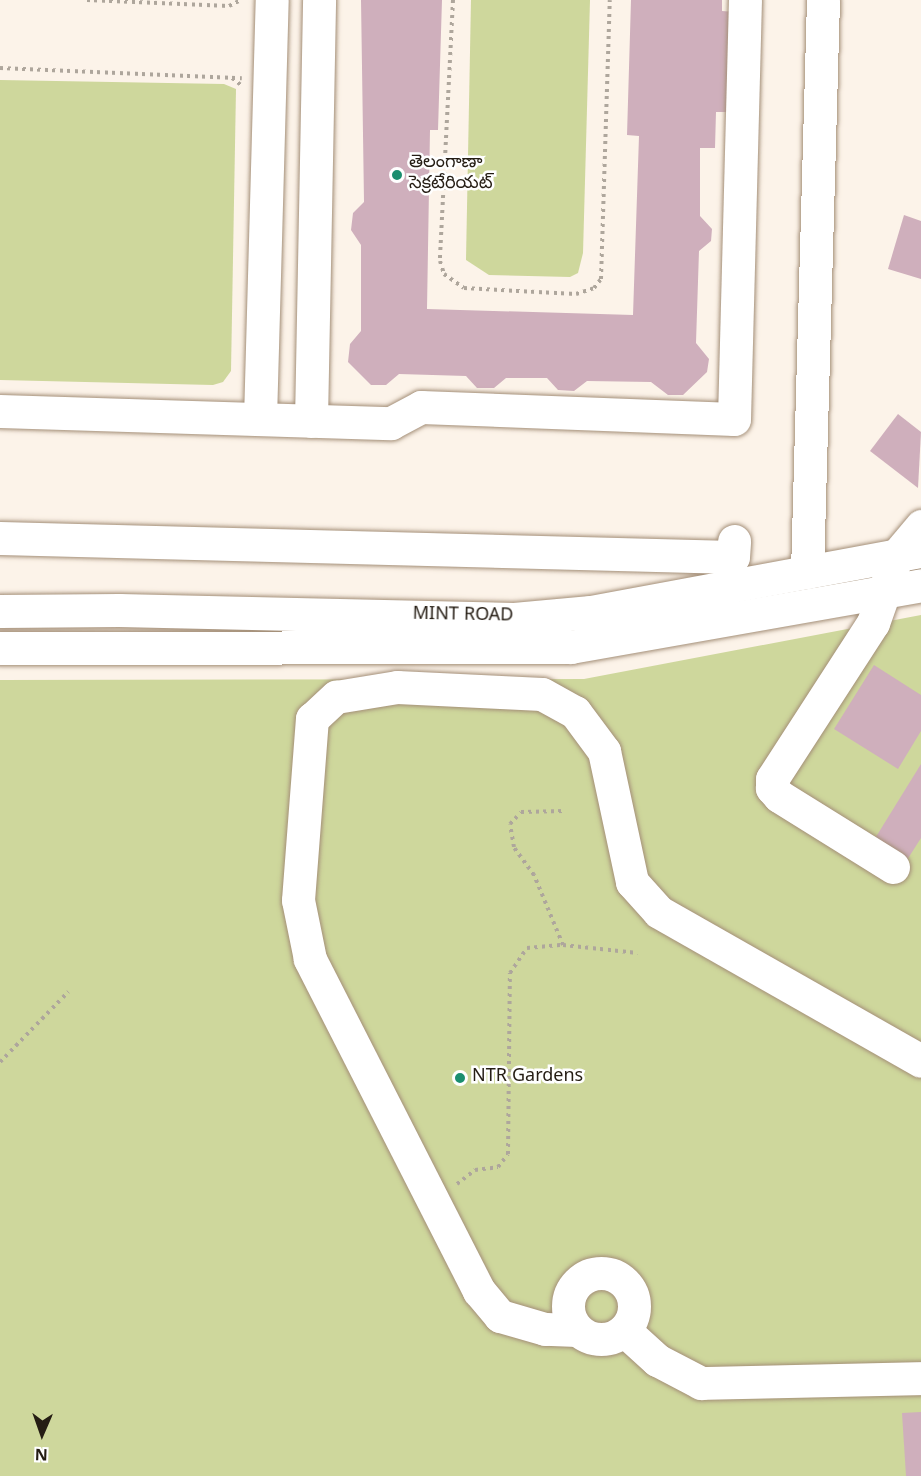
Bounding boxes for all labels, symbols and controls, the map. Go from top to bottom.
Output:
place label: తెలంగాణా సెక్రటేరియట్ [409,154,493,196]
marker: తెలంగాణా సెక్రటేరియట్ [390,168,404,182]
street label: MINT ROAD [412,605,514,629]
place label: NTR Gardens [472,1067,583,1089]
marker: NTR Gardens [453,1071,467,1085]
north arrow [12,1404,72,1464]
text: N [34,1441,48,1463]

